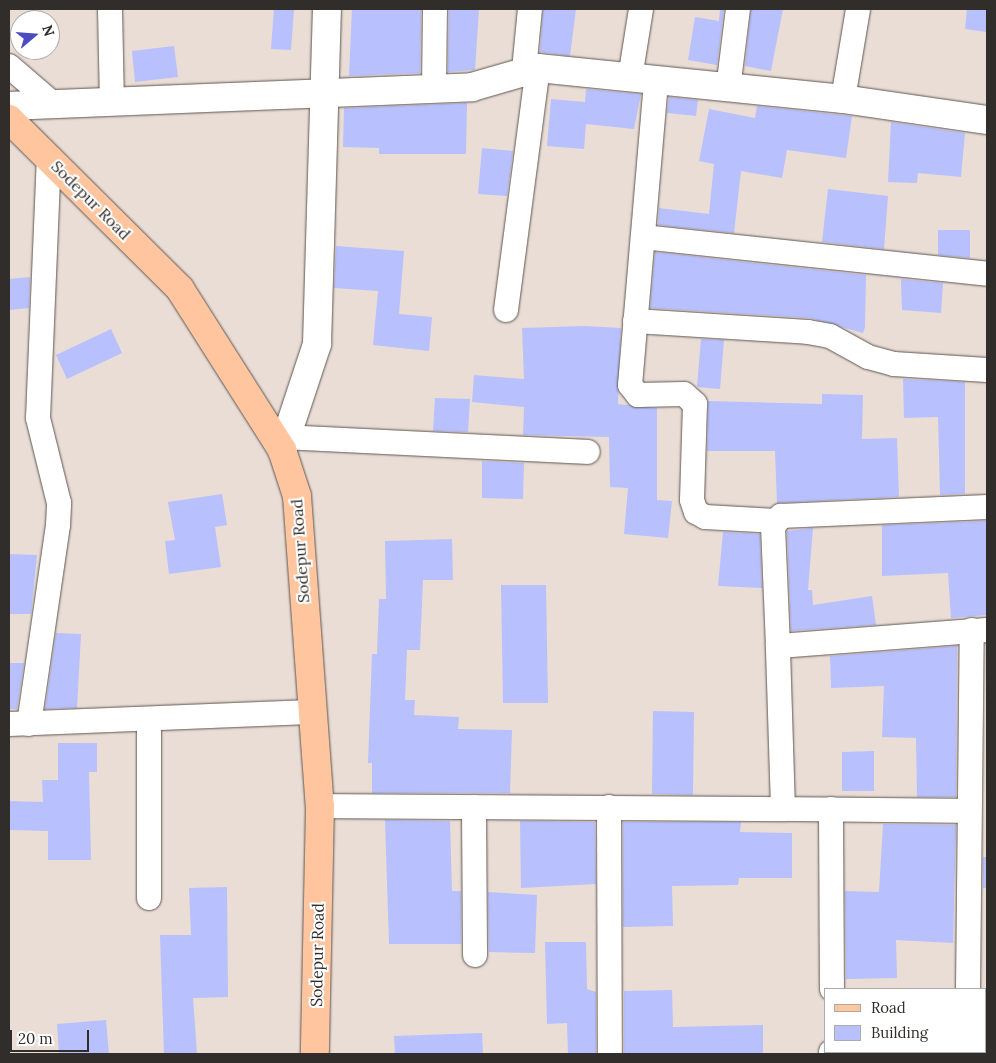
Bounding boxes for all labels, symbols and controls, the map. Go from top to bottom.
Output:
north arrow [10,10,60,60]
text: N [38,23,59,39]
street label: Sodepur Road [47,156,135,244]
street label: Sodepur Road [287,498,313,604]
street label: Sodepur Road [306,903,328,1007]
legend [824,988,986,1053]
text: Road [871,998,906,1017]
scale bar [12,1020,91,1052]
text: Building [871,1023,928,1042]
text: 20 m [18,1029,53,1048]

